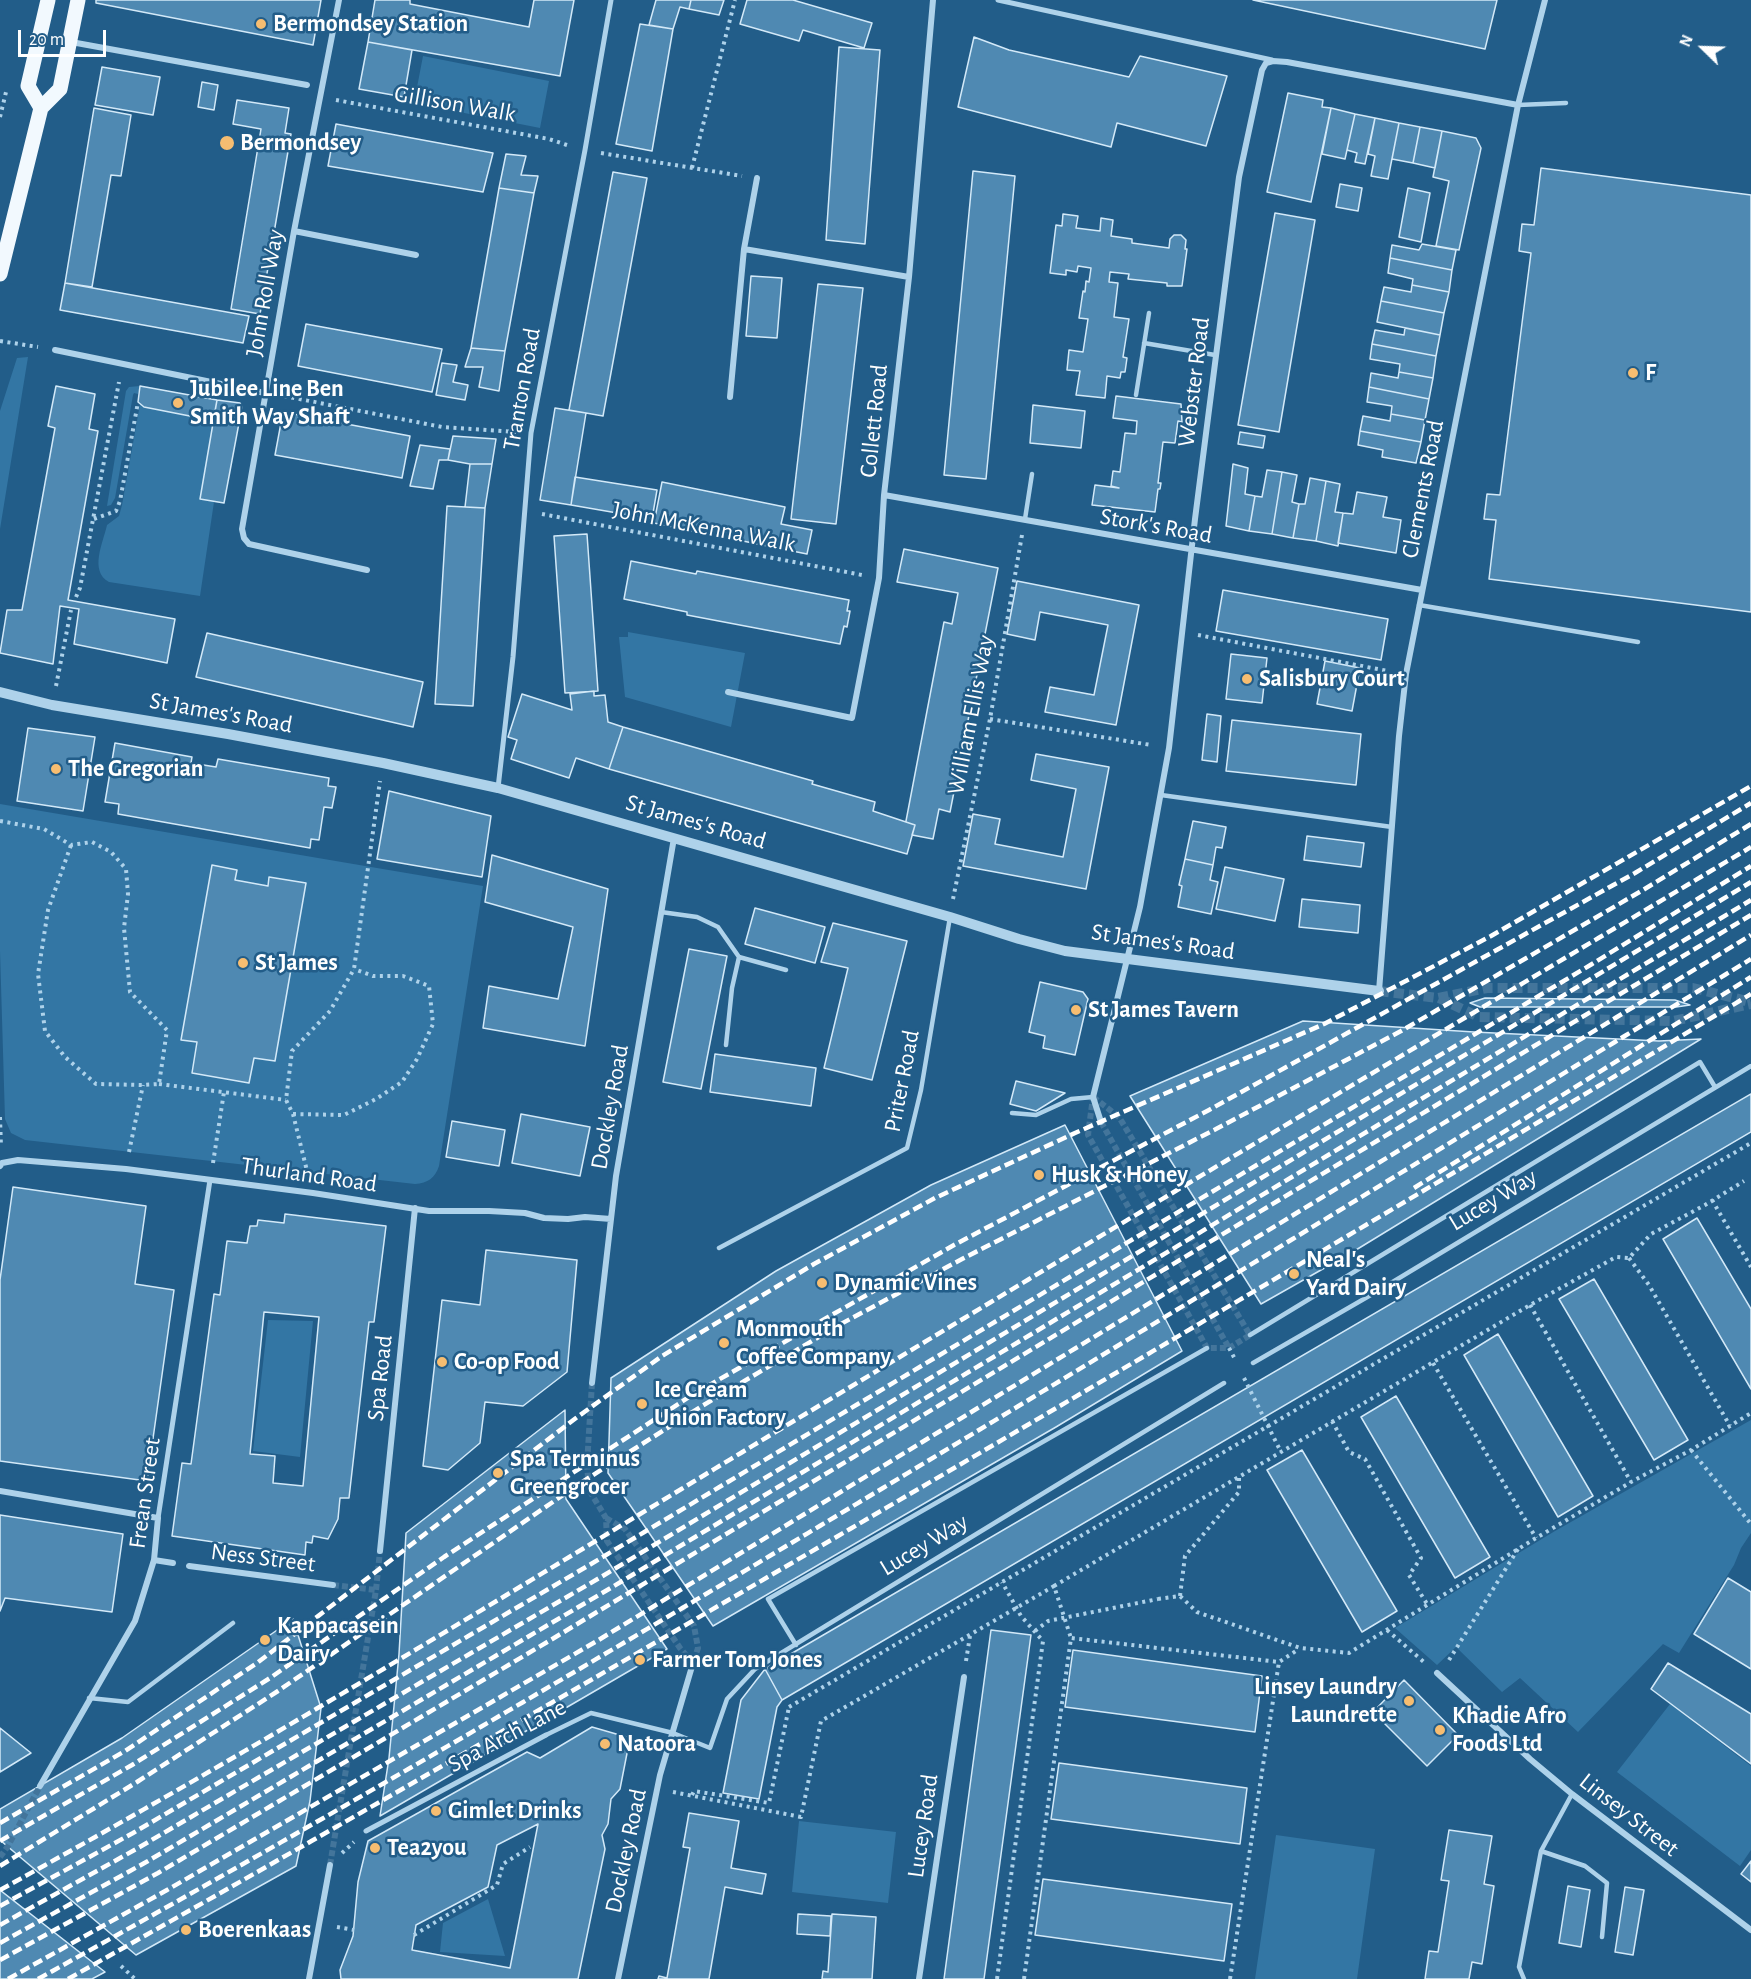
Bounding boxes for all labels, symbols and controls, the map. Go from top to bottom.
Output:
place label: Bermondsey Station [273,10,468,38]
marker: Bermondsey Station [254,17,268,31]
scale bar [21,18,110,56]
north arrow [1673,18,1733,78]
text: 20 m [29,31,64,49]
text: N [1677,33,1696,49]
street label: Gillison Walk [392,79,518,129]
place label: Bermondsey [240,129,361,157]
marker: Bermondsey [218,134,236,152]
street label: John Roll Way [240,227,290,359]
street label: Webster Road [1172,315,1216,449]
street label: Tranton Road [497,325,547,453]
place label: F [1645,359,1656,387]
street label: Collett Road [854,363,894,479]
marker: F [1626,366,1640,380]
place label: Jubilee Line Ben Smith Way Shaft [190,375,350,431]
marker: Jubilee Line Ben Smith Way Shaft [171,396,185,410]
street label: Clements Road [1395,417,1451,561]
street label: John McKenna Walk [610,495,798,559]
street label: Stork's Road [1098,502,1214,550]
street label: William Ellis Way [941,633,1001,797]
place label: Salisbury Court [1259,665,1405,693]
marker: Salisbury Court [1240,672,1254,686]
street label: St James's Road [147,686,295,740]
place label: The Gregorian [68,755,204,783]
marker: The Gregorian [49,762,63,776]
street label: St James's Road [623,788,769,856]
street label: St James's Road [1089,918,1237,966]
place label: St James [255,949,338,977]
marker: St James [236,956,250,970]
place label: St James Tavern [1088,996,1239,1024]
marker: St James Tavern [1069,1003,1083,1017]
street label: Priter Road [878,1027,926,1135]
street label: Dockley Road [585,1042,635,1172]
street label: Thurland Road [239,1151,379,1199]
place label: Husk & Honey [1051,1161,1188,1189]
street label: Lucey Way [1444,1162,1542,1238]
marker: Husk & Honey [1032,1168,1046,1182]
place label: Neal's Yard Dairy [1306,1246,1406,1302]
marker: Neal's Yard Dairy [1287,1267,1301,1281]
place label: Dynamic Vines [834,1269,977,1297]
marker: Dynamic Vines [815,1276,829,1290]
place label: Monmouth Coffee Company [736,1315,891,1371]
street label: Spa Road [361,1334,399,1422]
marker: Monmouth Coffee Company [717,1336,731,1350]
place label: Co-op Food [454,1348,560,1376]
marker: Co-op Food [435,1355,449,1369]
place label: Ice Cream Union Factory [654,1376,786,1432]
marker: Ice Cream Union Factory [635,1397,649,1411]
street label: Frean Street [123,1436,167,1550]
place label: Spa Terminus Greengrocer [510,1445,640,1501]
marker: Spa Terminus Greengrocer [491,1466,505,1480]
street label: Lucey Way [875,1507,973,1583]
street label: Ness Street [209,1537,317,1579]
place label: Kappacasein Dairy [277,1612,399,1668]
marker: Kappacasein Dairy [258,1633,272,1647]
place label: Farmer Tom Jones [652,1646,823,1674]
marker: Farmer Tom Jones [633,1653,647,1667]
place label: Linsey Laundry Laundrette [1254,1673,1397,1729]
street label: Spa Arch Lane [443,1693,571,1779]
marker: Linsey Laundry Laundrette [1402,1694,1416,1708]
place label: Khadie Afro Foods Ltd [1452,1702,1567,1758]
marker: Khadie Afro Foods Ltd [1433,1723,1447,1737]
place label: Natoora [617,1730,696,1758]
marker: Natoora [598,1737,612,1751]
street label: Linsey Street [1573,1767,1685,1863]
street label: Lucey Road [901,1772,945,1880]
street label: Dockley Road [599,1786,653,1916]
place label: Gimlet Drinks [448,1797,581,1825]
marker: Gimlet Drinks [429,1804,443,1818]
place label: Tea2you [387,1834,467,1862]
marker: Tea2you [368,1841,382,1855]
place label: Boerenkaas [198,1916,311,1944]
marker: Boerenkaas [179,1923,193,1937]

